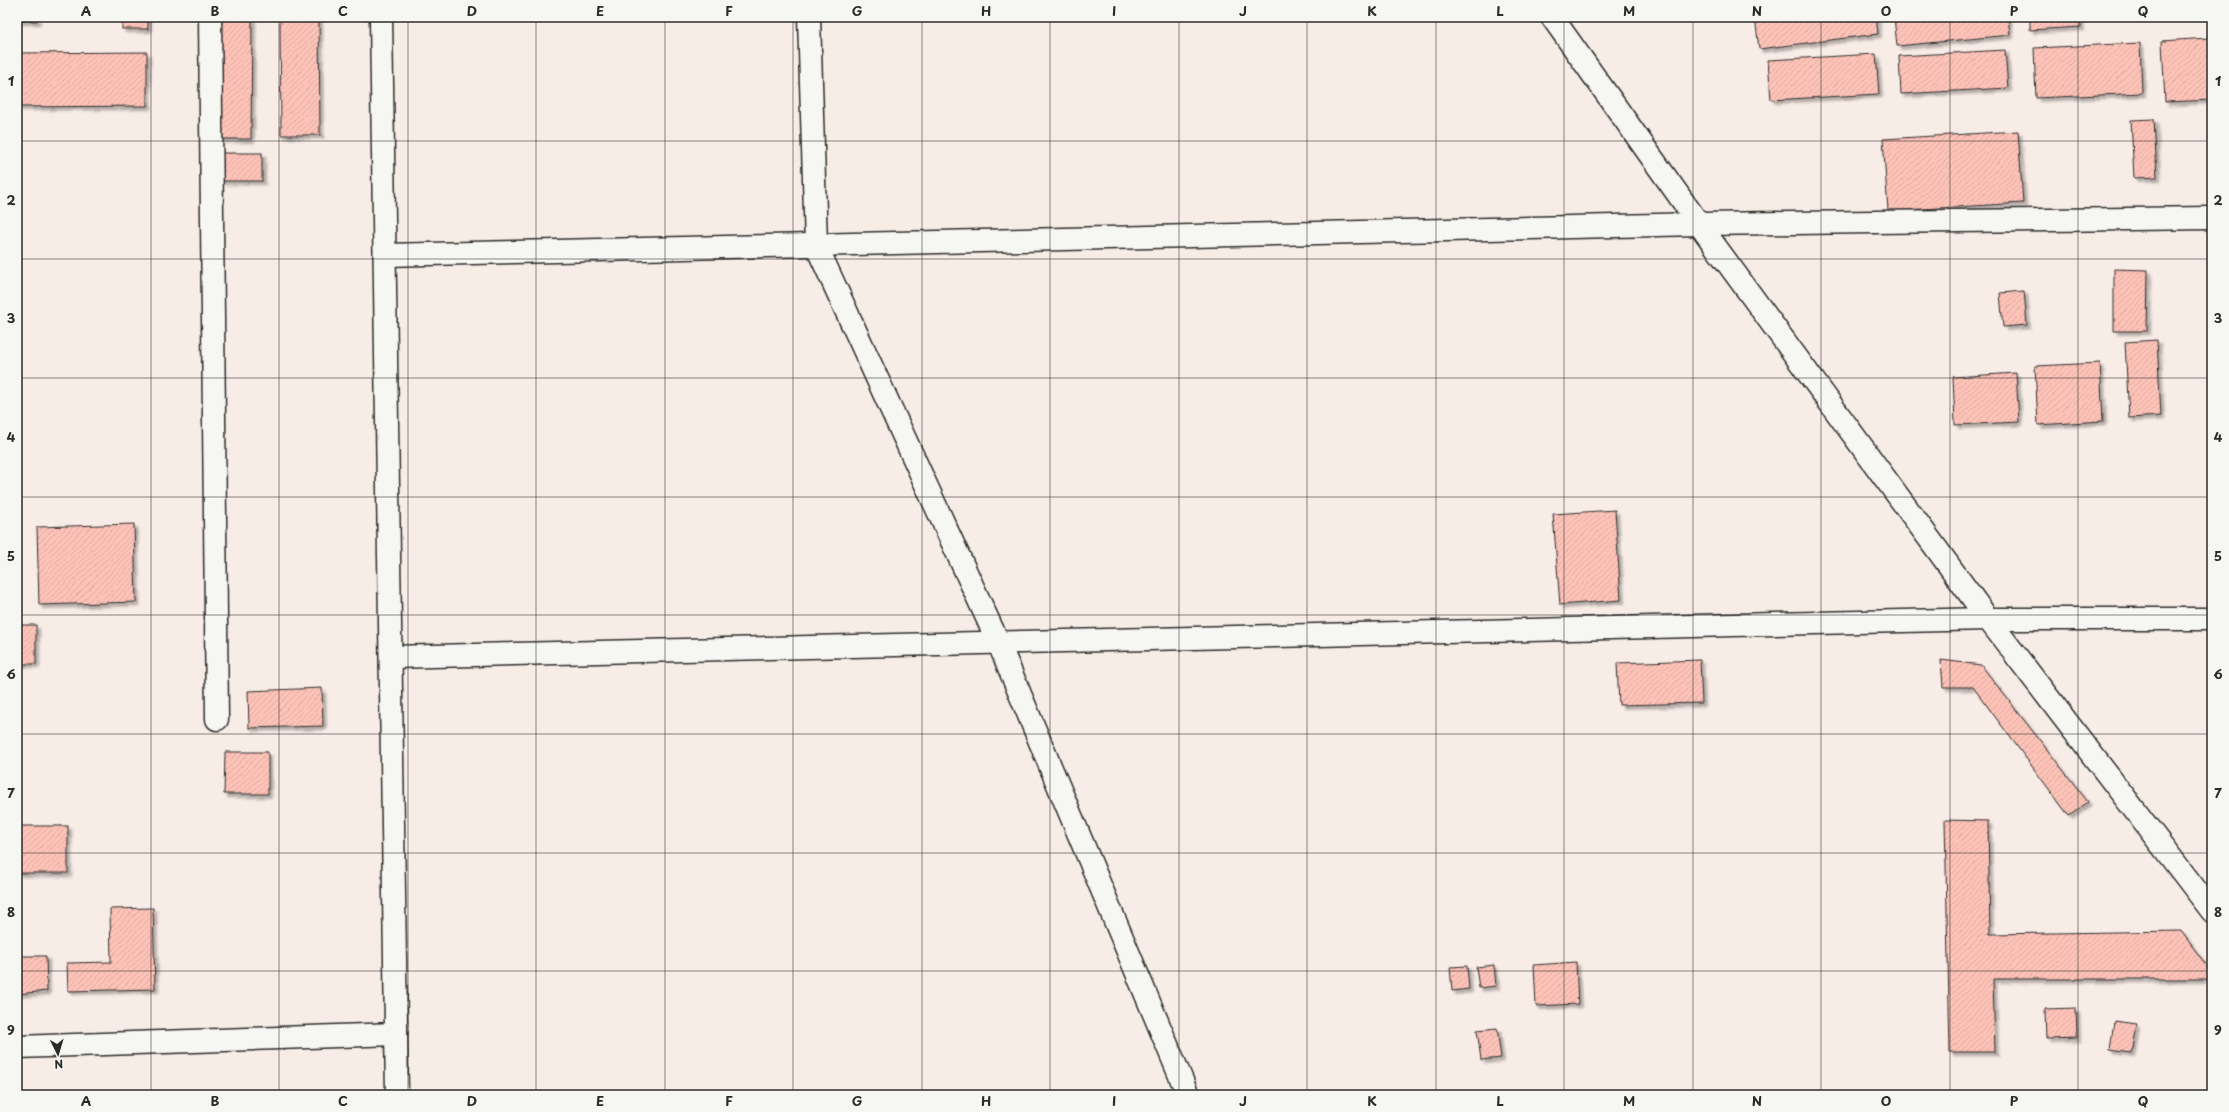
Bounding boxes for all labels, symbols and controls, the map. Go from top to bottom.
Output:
text: A [81,1,91,20]
text: B [211,1,220,20]
text: C [338,1,348,20]
text: D [467,1,477,20]
text: E [596,1,604,20]
text: F [725,1,733,20]
text: G [852,1,862,20]
text: H [981,1,991,20]
text: I [1112,1,1116,20]
text: J [1239,1,1247,20]
text: K [1367,1,1377,20]
text: L [1496,1,1504,20]
text: M [1623,1,1635,20]
text: N [1752,1,1762,20]
text: O [1881,1,1891,20]
text: P [2010,1,2019,20]
text: Q [2138,1,2148,20]
text: 1 [8,71,14,90]
text: 1 [2215,71,2221,90]
text: 2 [6,190,16,209]
text: 2 [2213,190,2223,209]
text: 3 [7,308,16,327]
text: 3 [2214,308,2223,327]
text: 4 [7,427,16,446]
text: 4 [2214,427,2223,446]
text: 5 [7,546,15,565]
text: 5 [2214,546,2222,565]
text: 6 [6,664,16,683]
text: 6 [2213,664,2223,683]
text: 7 [7,783,15,802]
text: 7 [2214,783,2222,802]
text: 8 [7,902,15,921]
text: 8 [2214,902,2222,921]
text: 9 [7,1020,15,1039]
text: 9 [2214,1020,2222,1039]
north arrow [38,1034,78,1074]
text: N [54,1056,64,1073]
text: A [81,1091,91,1110]
text: B [211,1091,220,1110]
text: C [338,1091,348,1110]
text: D [467,1091,477,1110]
text: E [596,1091,604,1110]
text: F [725,1091,733,1110]
text: G [852,1091,862,1110]
text: H [981,1091,991,1110]
text: I [1112,1091,1116,1110]
text: J [1239,1091,1247,1110]
text: K [1367,1091,1377,1110]
text: L [1496,1091,1504,1110]
text: M [1623,1091,1635,1110]
text: N [1752,1091,1762,1110]
text: O [1881,1091,1891,1110]
text: P [2010,1091,2019,1110]
text: Q [2138,1091,2148,1110]

